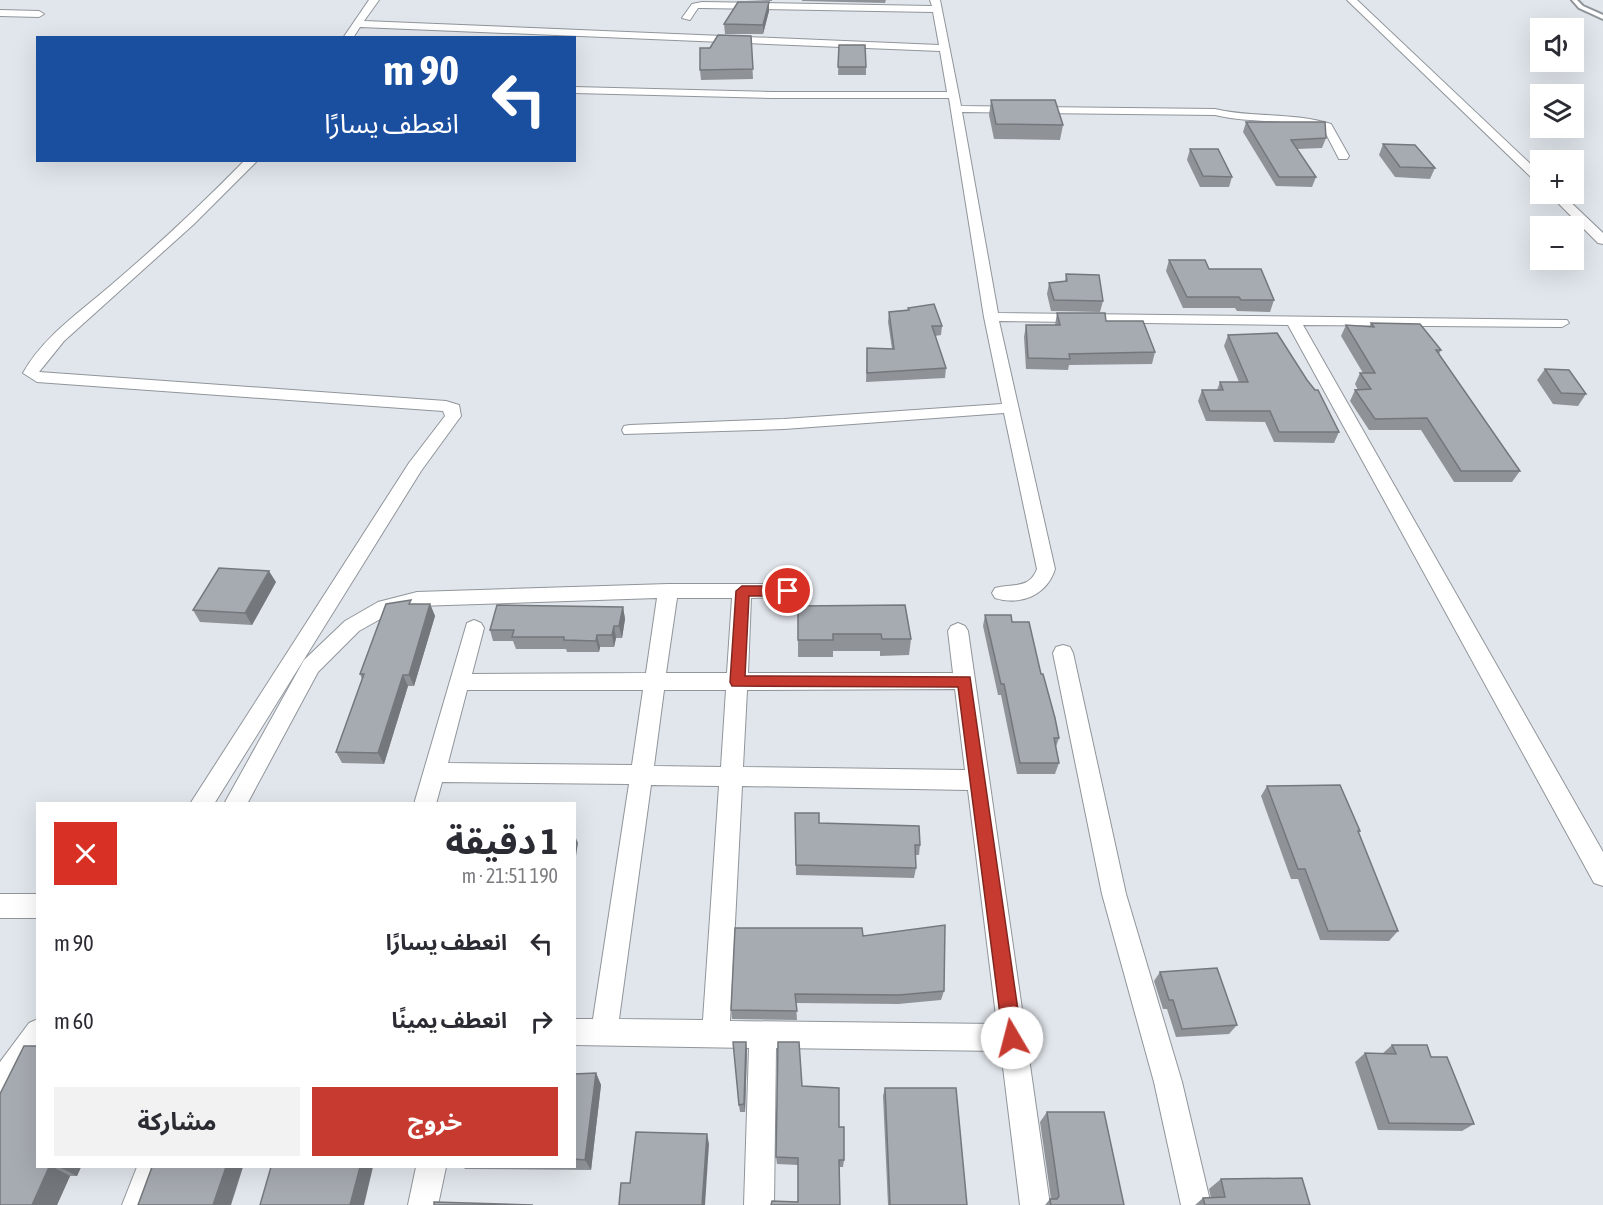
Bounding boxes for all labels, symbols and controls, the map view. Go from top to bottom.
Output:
map controls [1530,18,1584,270]
button: sound [1530,18,1584,72]
text: 90 m [384,46,459,94]
icon: left [480,60,558,138]
button: layers [1530,84,1584,138]
text: انعطف يسارًا [324,108,459,139]
button: + [1530,150,1584,204]
button: − [1530,216,1584,270]
pin [762,565,813,616]
icon: arrive [771,574,804,607]
text: 1 دقيقة [446,820,558,862]
button: close [54,822,117,885]
text: 190 m · 21:51 [462,864,558,887]
icon: left [525,927,558,960]
text: انعطف يسارًا [386,929,507,955]
text: 90 m [54,930,94,956]
icon: right [525,1005,558,1038]
position arrow [980,1006,1044,1070]
text: انعطف يمينًا [391,1007,507,1033]
text: 60 m [54,1008,94,1034]
button: مشاركة [54,1087,300,1156]
button: خروج [312,1087,558,1156]

